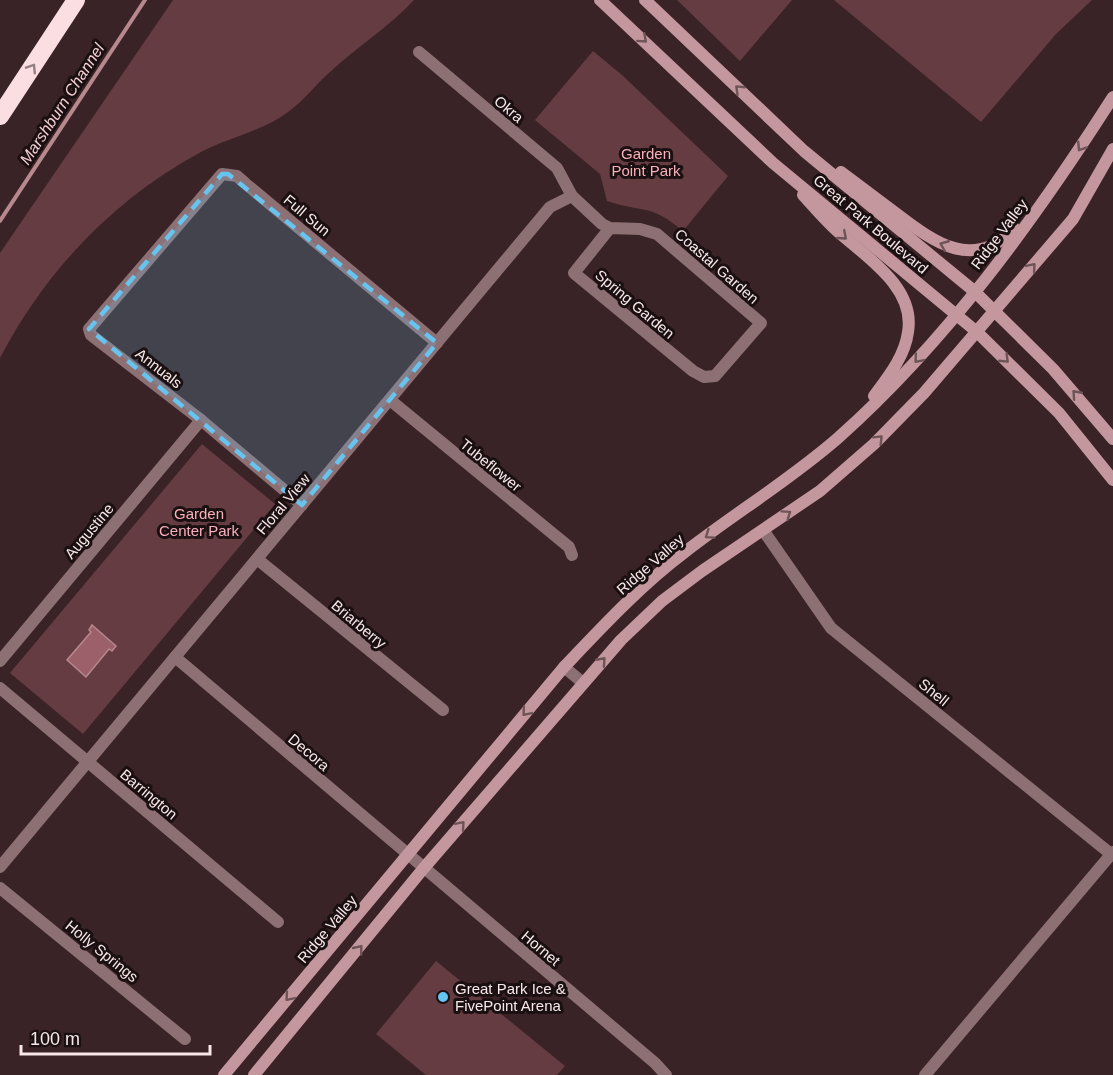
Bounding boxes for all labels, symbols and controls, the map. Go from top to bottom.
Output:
one-way arrow [637,32,647,43]
water label: Marshburn Channel [17,40,108,168]
one-way arrow [25,63,36,74]
one-way arrow [735,85,745,96]
street label: Okra [491,92,527,126]
one-way arrow [1078,140,1089,151]
park label: Garden Point Park [611,145,681,179]
street label: Great Park Boulevard [810,171,932,277]
street label: Full Sun [280,191,334,239]
street label: Ridge Valley [967,195,1031,272]
street label: Coastal Garden [672,225,762,307]
one-way arrow [836,229,847,240]
one-way arrow [939,240,950,252]
one-way arrow [1025,263,1036,274]
street label: Spring Garden [592,266,678,342]
street label: Annuals [132,345,186,391]
one-way arrow [998,351,1009,362]
one-way arrow [914,352,925,363]
one-way arrow [1072,391,1083,401]
street label: Tubeflower [457,435,525,495]
one-way arrow [872,435,883,446]
street label: Floral View [253,470,313,538]
street label: Augustine [61,500,117,562]
park label: Garden Center Park [159,505,240,539]
one-way arrow [780,510,791,521]
one-way arrow [705,528,716,539]
street label: Ridge Valley [613,530,687,598]
street label: Briarberry [328,596,390,652]
one-way arrow [595,657,606,667]
street label: Shell [916,675,952,709]
one-way arrow [523,705,534,716]
street label: Decora [285,730,333,774]
street label: Barrington [117,765,181,823]
one-way arrow [454,821,465,832]
street label: Ridge Valley [294,891,361,966]
street label: Holly Springs [62,917,142,985]
street label: Hornet [518,927,564,970]
one-way arrow [351,945,362,956]
place label: Great Park Ice & FivePoint Arena [455,980,566,1014]
one-way arrow [285,990,296,1001]
marker: Great Park Ice & FivePoint Arena [436,990,450,1004]
scale bar [21,1018,210,1056]
text: 100 m [30,1029,80,1049]

